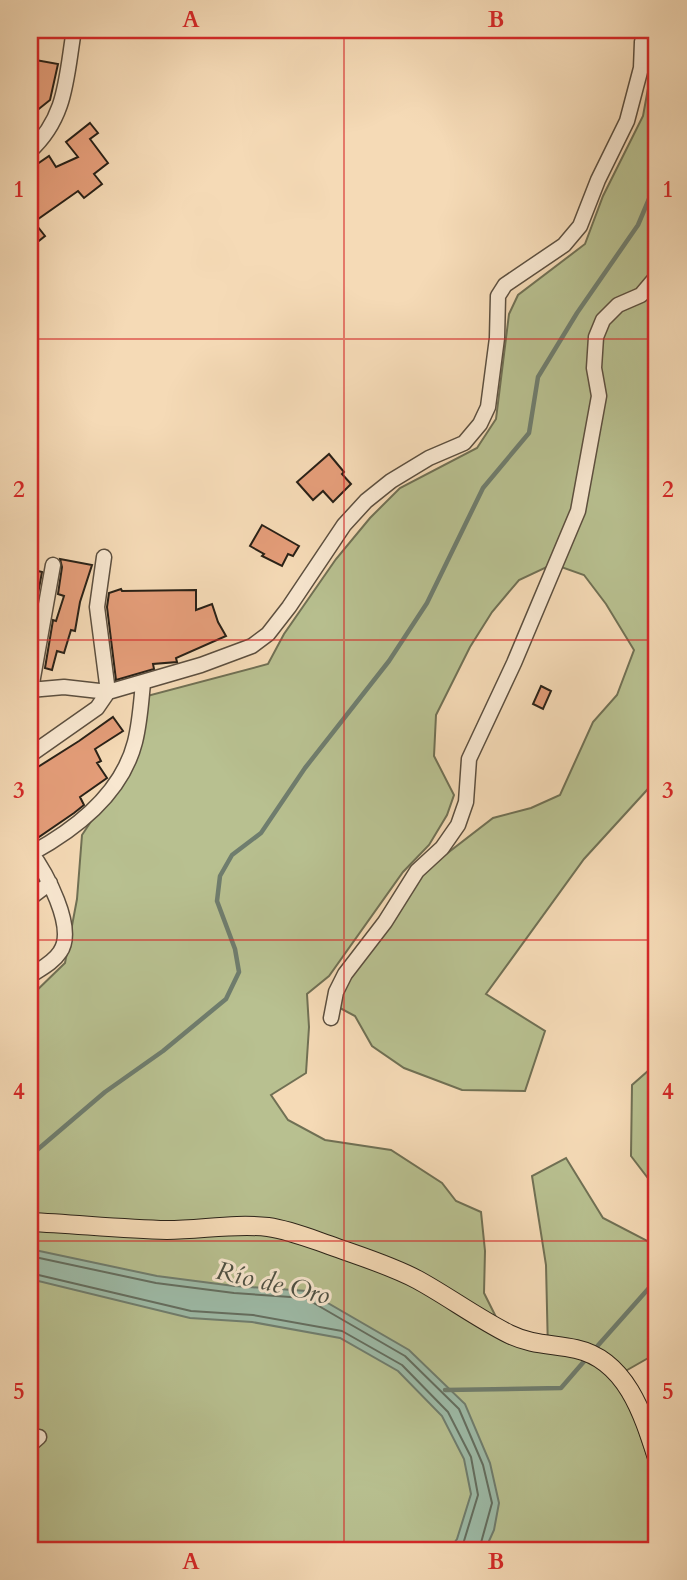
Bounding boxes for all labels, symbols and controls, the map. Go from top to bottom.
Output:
text: A [182,4,200,35]
text: B [488,4,504,35]
text: 1 [13,174,25,205]
text: 1 [662,174,674,205]
text: 2 [13,474,25,505]
text: 2 [662,474,674,505]
text: 3 [13,775,25,806]
text: 3 [662,775,674,806]
text: 4 [13,1076,25,1107]
text: 4 [662,1076,674,1107]
water label: Río de Oro [213,1253,333,1313]
text: 5 [13,1376,25,1407]
text: 5 [662,1376,674,1407]
text: A [182,1546,200,1577]
text: B [488,1546,504,1577]

